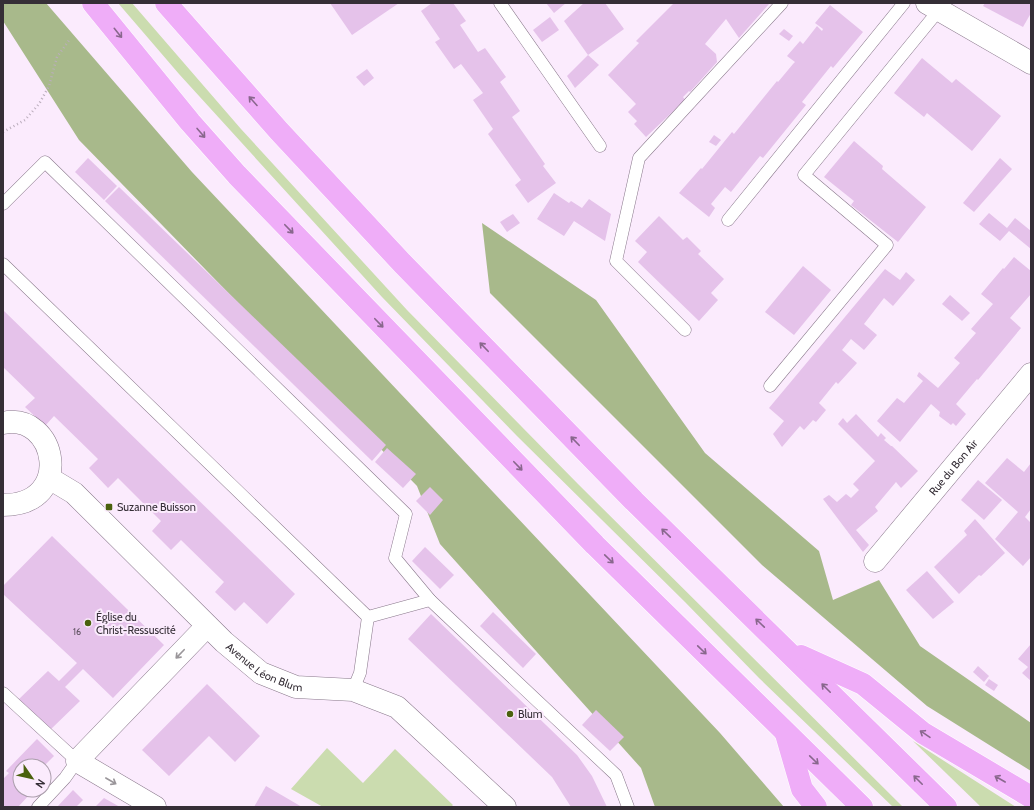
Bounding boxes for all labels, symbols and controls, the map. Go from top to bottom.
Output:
one-way arrow [113,28,122,39]
one-way arrow [248,96,257,107]
one-way arrow [196,128,205,139]
one-way arrow [284,224,294,234]
one-way arrow [374,318,384,328]
one-way arrow [479,342,489,352]
one-way arrow [570,436,580,446]
street label: Rue du Bon Air [926,436,981,498]
one-way arrow [513,461,523,471]
place label: Suzanne Buisson [117,500,196,514]
marker: Suzanne Buisson [104,502,114,512]
one-way arrow [661,528,671,538]
one-way arrow [604,554,614,564]
place label: Église du Christ-Ressuscité [96,610,176,637]
marker: Église du Christ-Ressuscité [83,618,93,628]
one-way arrow [755,619,765,628]
house number: 16 [73,626,81,637]
street label: Avenue Léon Blum [223,640,303,694]
one-way arrow [697,645,707,655]
one-way arrow [175,649,185,659]
one-way arrow [821,683,831,693]
place label: Blum [518,707,543,721]
marker: Blum [505,709,515,719]
one-way arrow [919,730,930,738]
one-way arrow [809,755,819,765]
north arrow [12,758,52,798]
one-way arrow [913,775,923,784]
one-way arrow [994,775,1006,783]
text: N [32,776,48,791]
one-way arrow [105,777,116,785]

